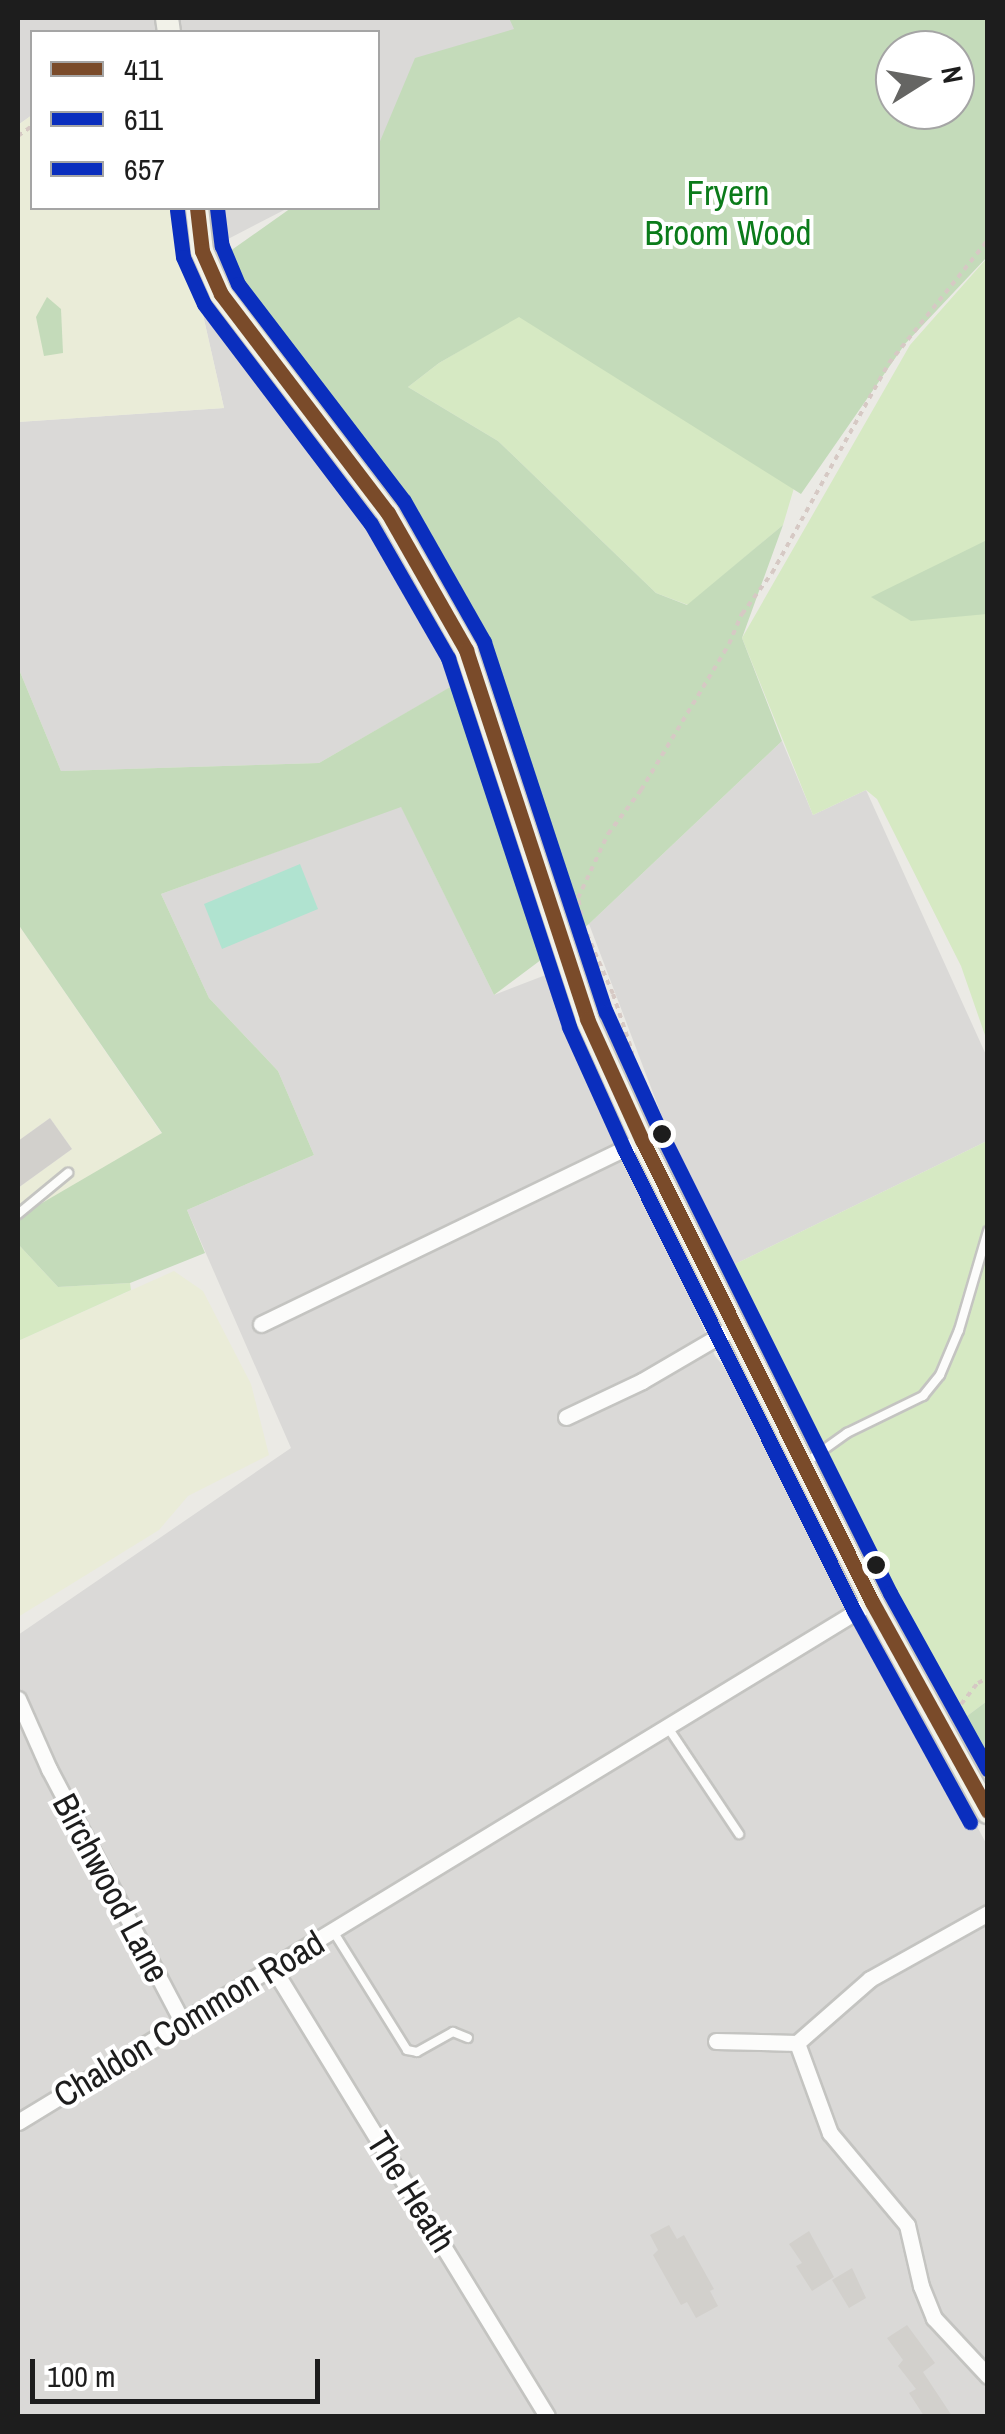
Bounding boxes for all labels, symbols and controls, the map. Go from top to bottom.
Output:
legend [30,30,380,210]
north arrow [875,30,975,130]
text: 411 [124,49,163,89]
text: N [932,63,973,86]
text: 611 [124,99,163,139]
text: 657 [124,149,165,189]
park label: Fryern Broom Wood [645,172,811,254]
unlabelled marker [652,1124,672,1144]
unlabelled marker [866,1555,886,1575]
street label: Birchwood Lane [44,1787,178,1989]
street label: Chaldon Common Road [46,1922,332,2116]
street label: The Heath [358,2124,464,2260]
scale bar [35,2339,325,2401]
text: 100 m [47,2356,115,2396]

